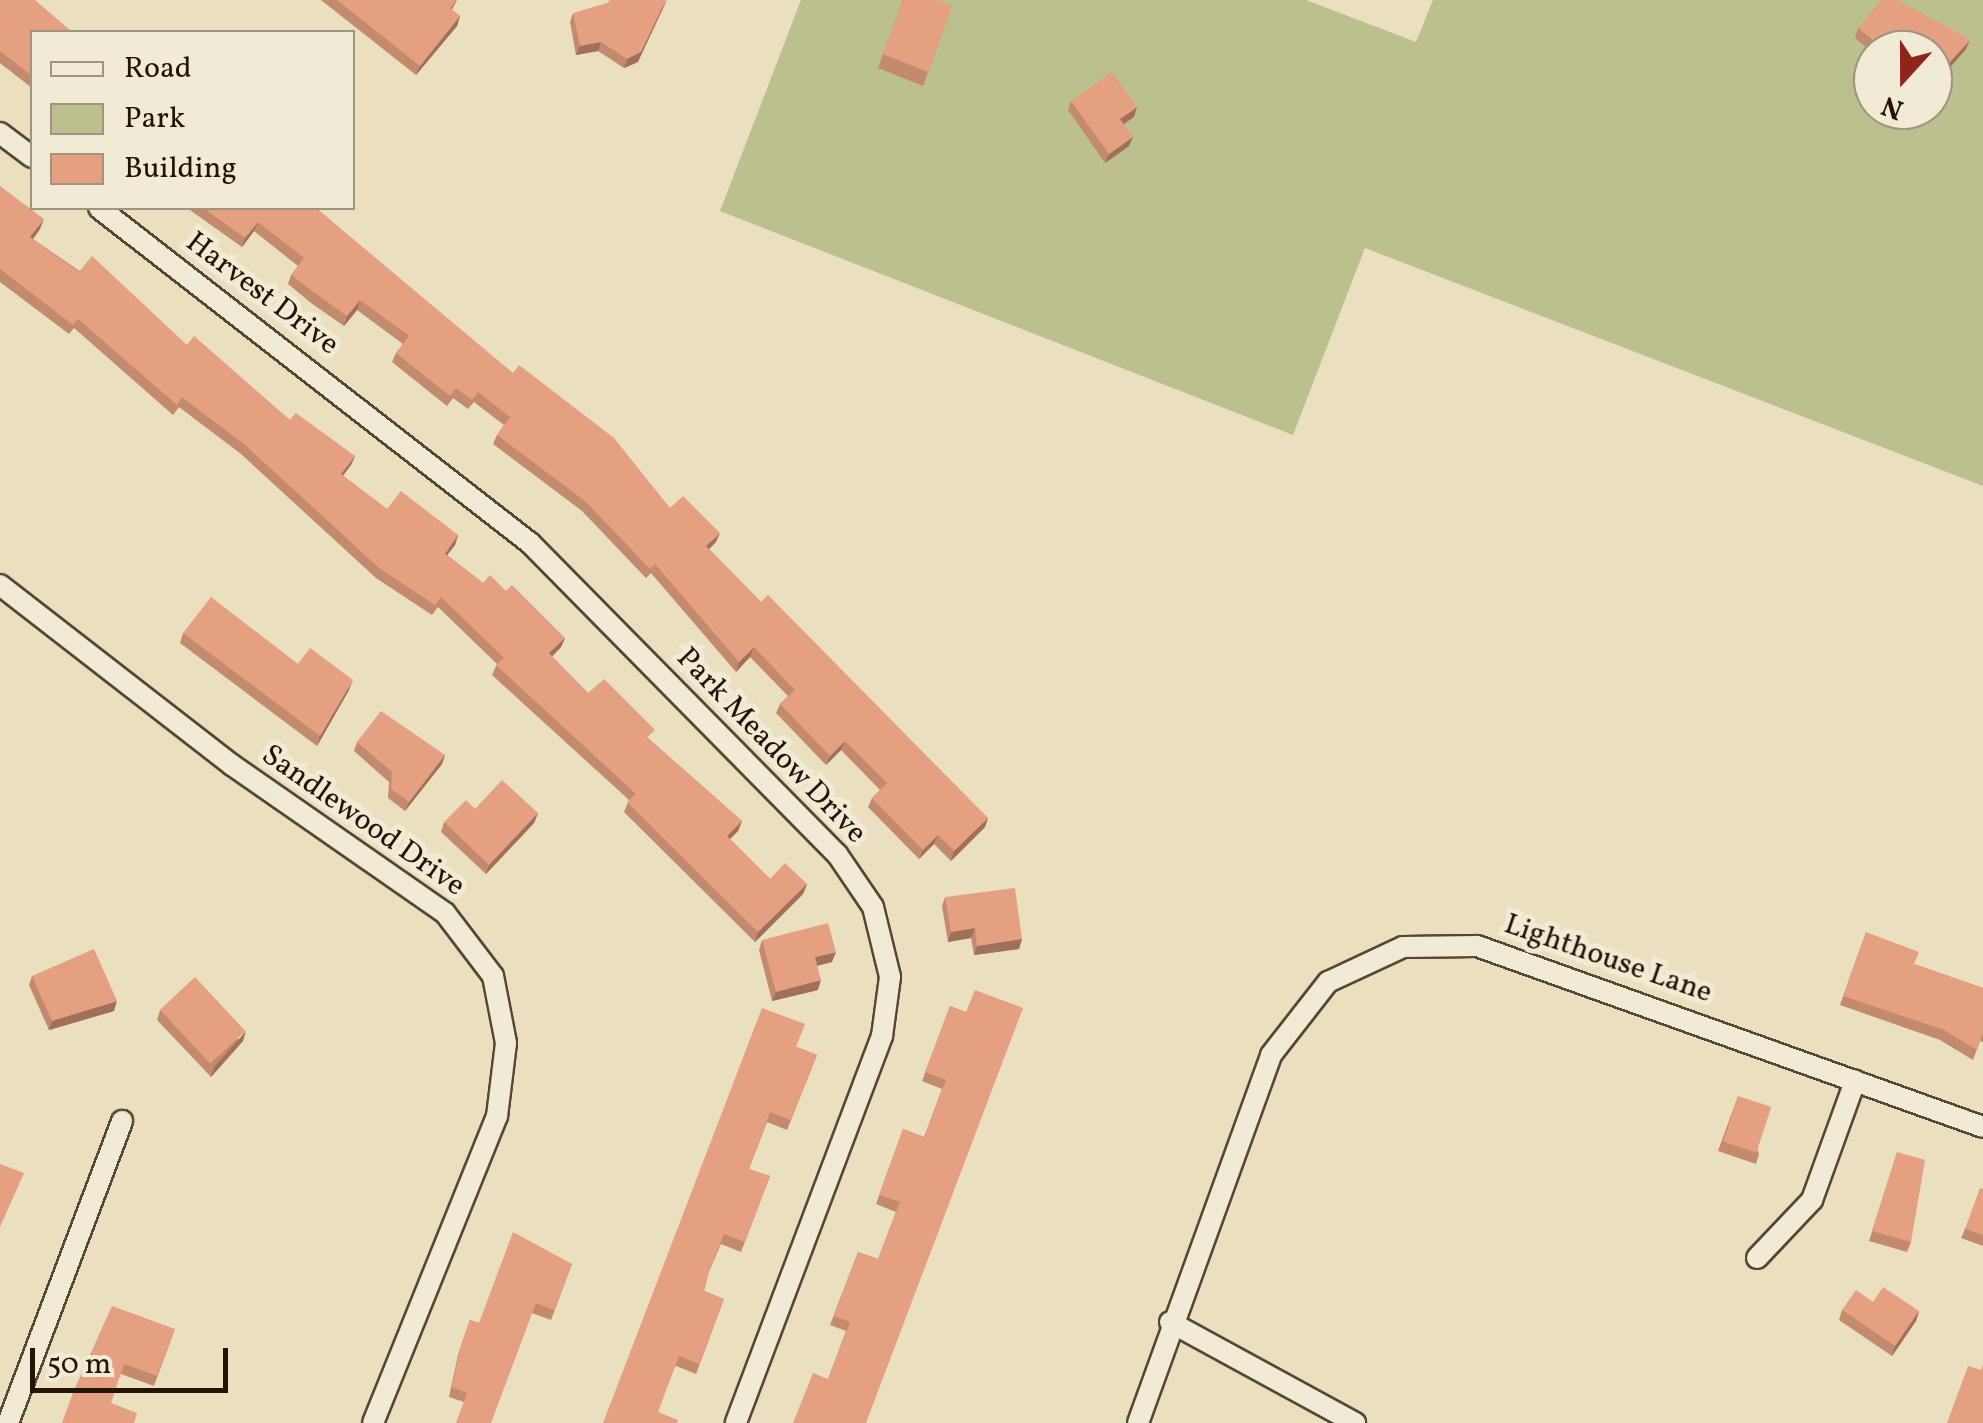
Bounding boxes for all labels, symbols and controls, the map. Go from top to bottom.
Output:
legend [30,30,355,210]
north arrow [1853,30,1953,130]
text: Road [124,48,192,90]
text: N [1876,85,1909,128]
text: Park [124,98,185,140]
text: Building [124,148,237,190]
street label: Harvest Drive [178,225,346,363]
street label: Park Meadow Drive [668,640,874,852]
street label: Sandlewood Drive [254,737,472,905]
street label: Lighthouse Lane [1499,907,1717,1011]
scale bar [35,1328,232,1390]
text: 50 m [47,1344,111,1386]

